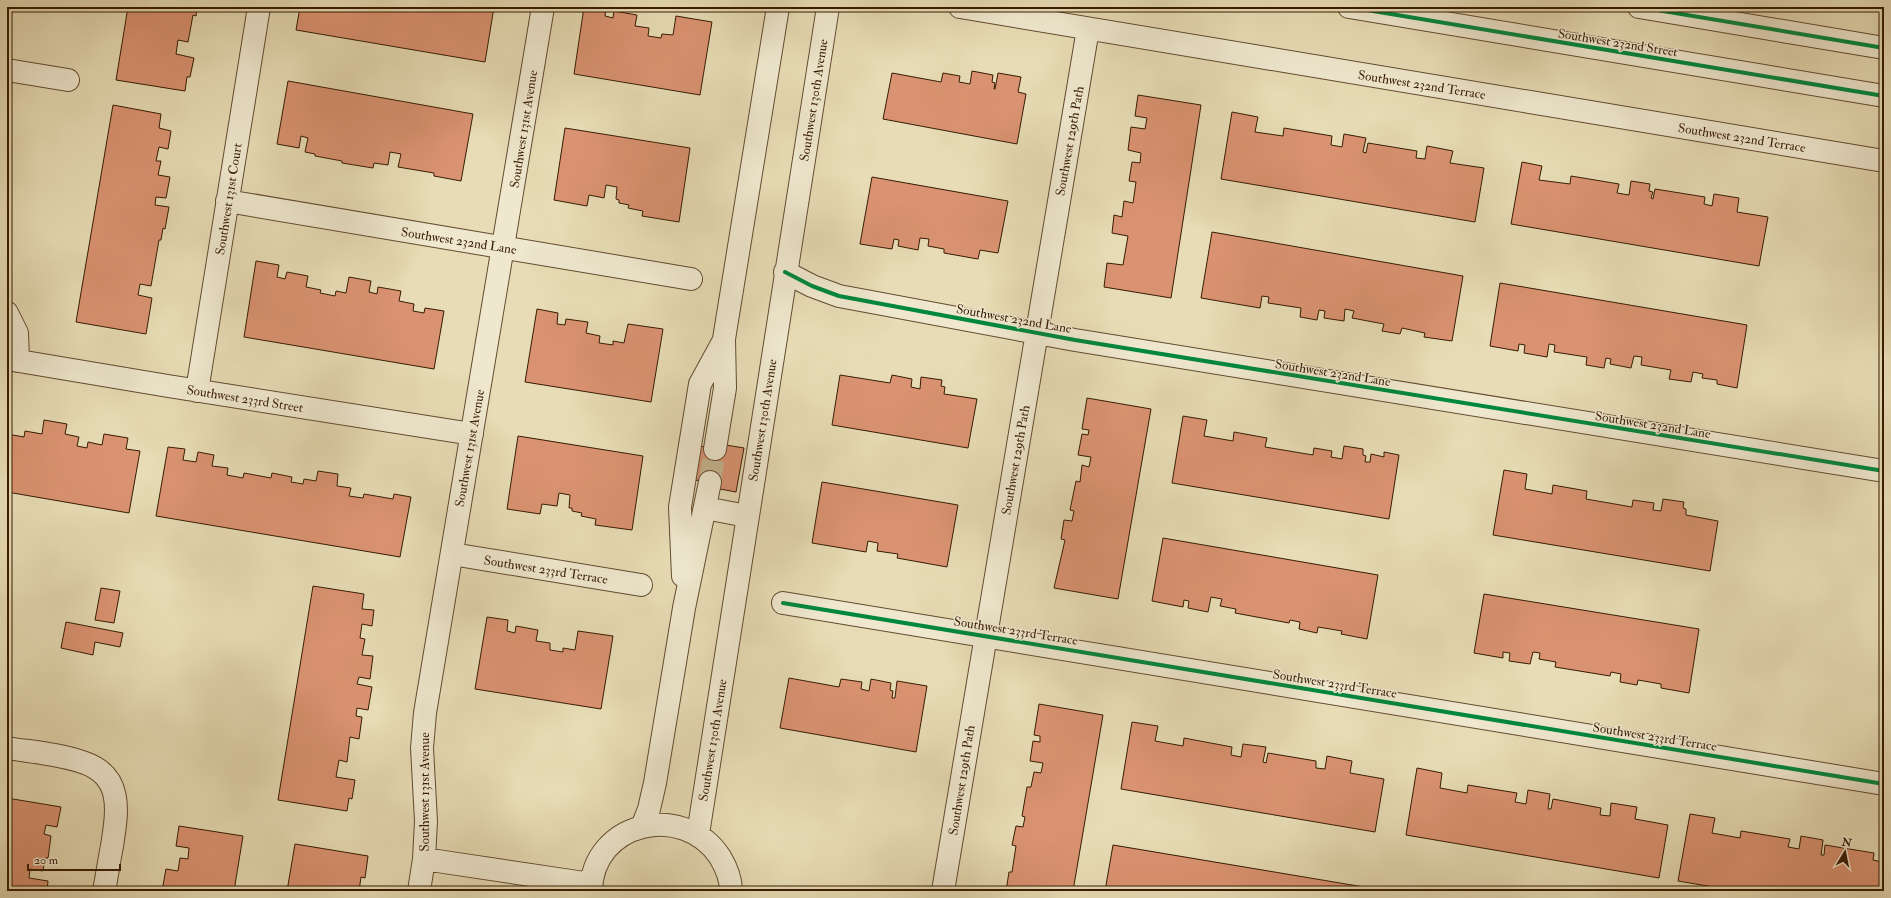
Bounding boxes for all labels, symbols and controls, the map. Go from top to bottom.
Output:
street label: Southwest 232nd Street [1557,26,1679,60]
street label: Southwest 130th Avenue [796,37,832,162]
street label: Southwest 232nd Terrace [1357,67,1487,103]
street label: Southwest 131st Avenue [507,69,541,189]
street label: Southwest 129th Path [1052,85,1088,197]
street label: Southwest 232nd Terrace [1677,120,1807,156]
street label: Southwest 131st Court [212,142,246,256]
street label: Southwest 232nd Lane [400,224,518,258]
street label: Southwest 232nd Lane [955,301,1073,337]
street label: Southwest 232nd Lane [1274,356,1392,390]
street label: Southwest 130th Avenue [745,357,781,482]
street label: Southwest 233rd Street [186,382,304,416]
street label: Southwest 131st Avenue [452,388,488,508]
street label: Southwest 129th Path [998,404,1034,516]
street label: Southwest 232nd Lane [1594,408,1712,442]
street label: Southwest 233rd Terrace [483,552,610,588]
street label: Southwest 233rd Terrace [953,613,1080,649]
street label: Southwest 233rd Terrace [1272,666,1399,702]
street label: Southwest 130th Avenue [695,677,731,802]
street label: Southwest 233rd Terrace [1592,719,1719,755]
street label: Southwest 129th Path [945,724,979,836]
street label: Southwest 131st Avenue [417,732,433,852]
north arrow [1825,832,1865,872]
text: N [1840,835,1854,850]
scale bar [28,846,120,872]
text: 20 m [34,853,59,868]

